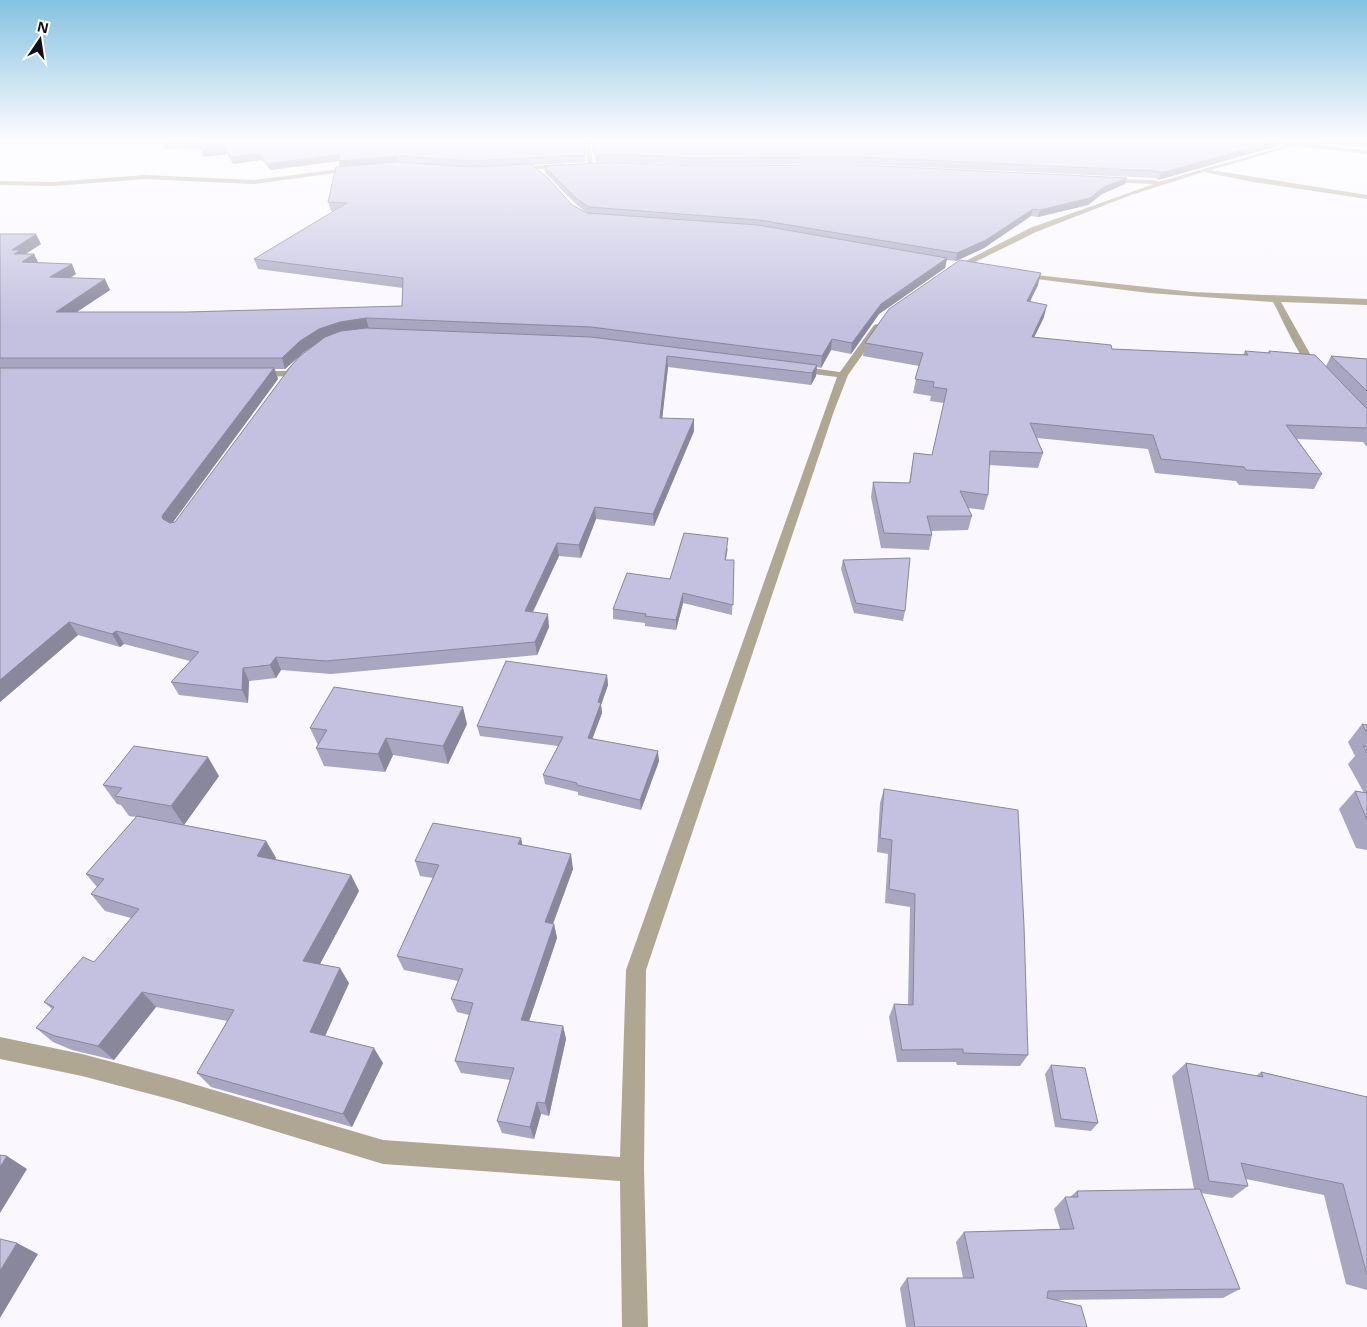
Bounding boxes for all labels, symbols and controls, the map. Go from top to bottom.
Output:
north arrow [15,15,65,65]
text: N [35,16,51,37]

